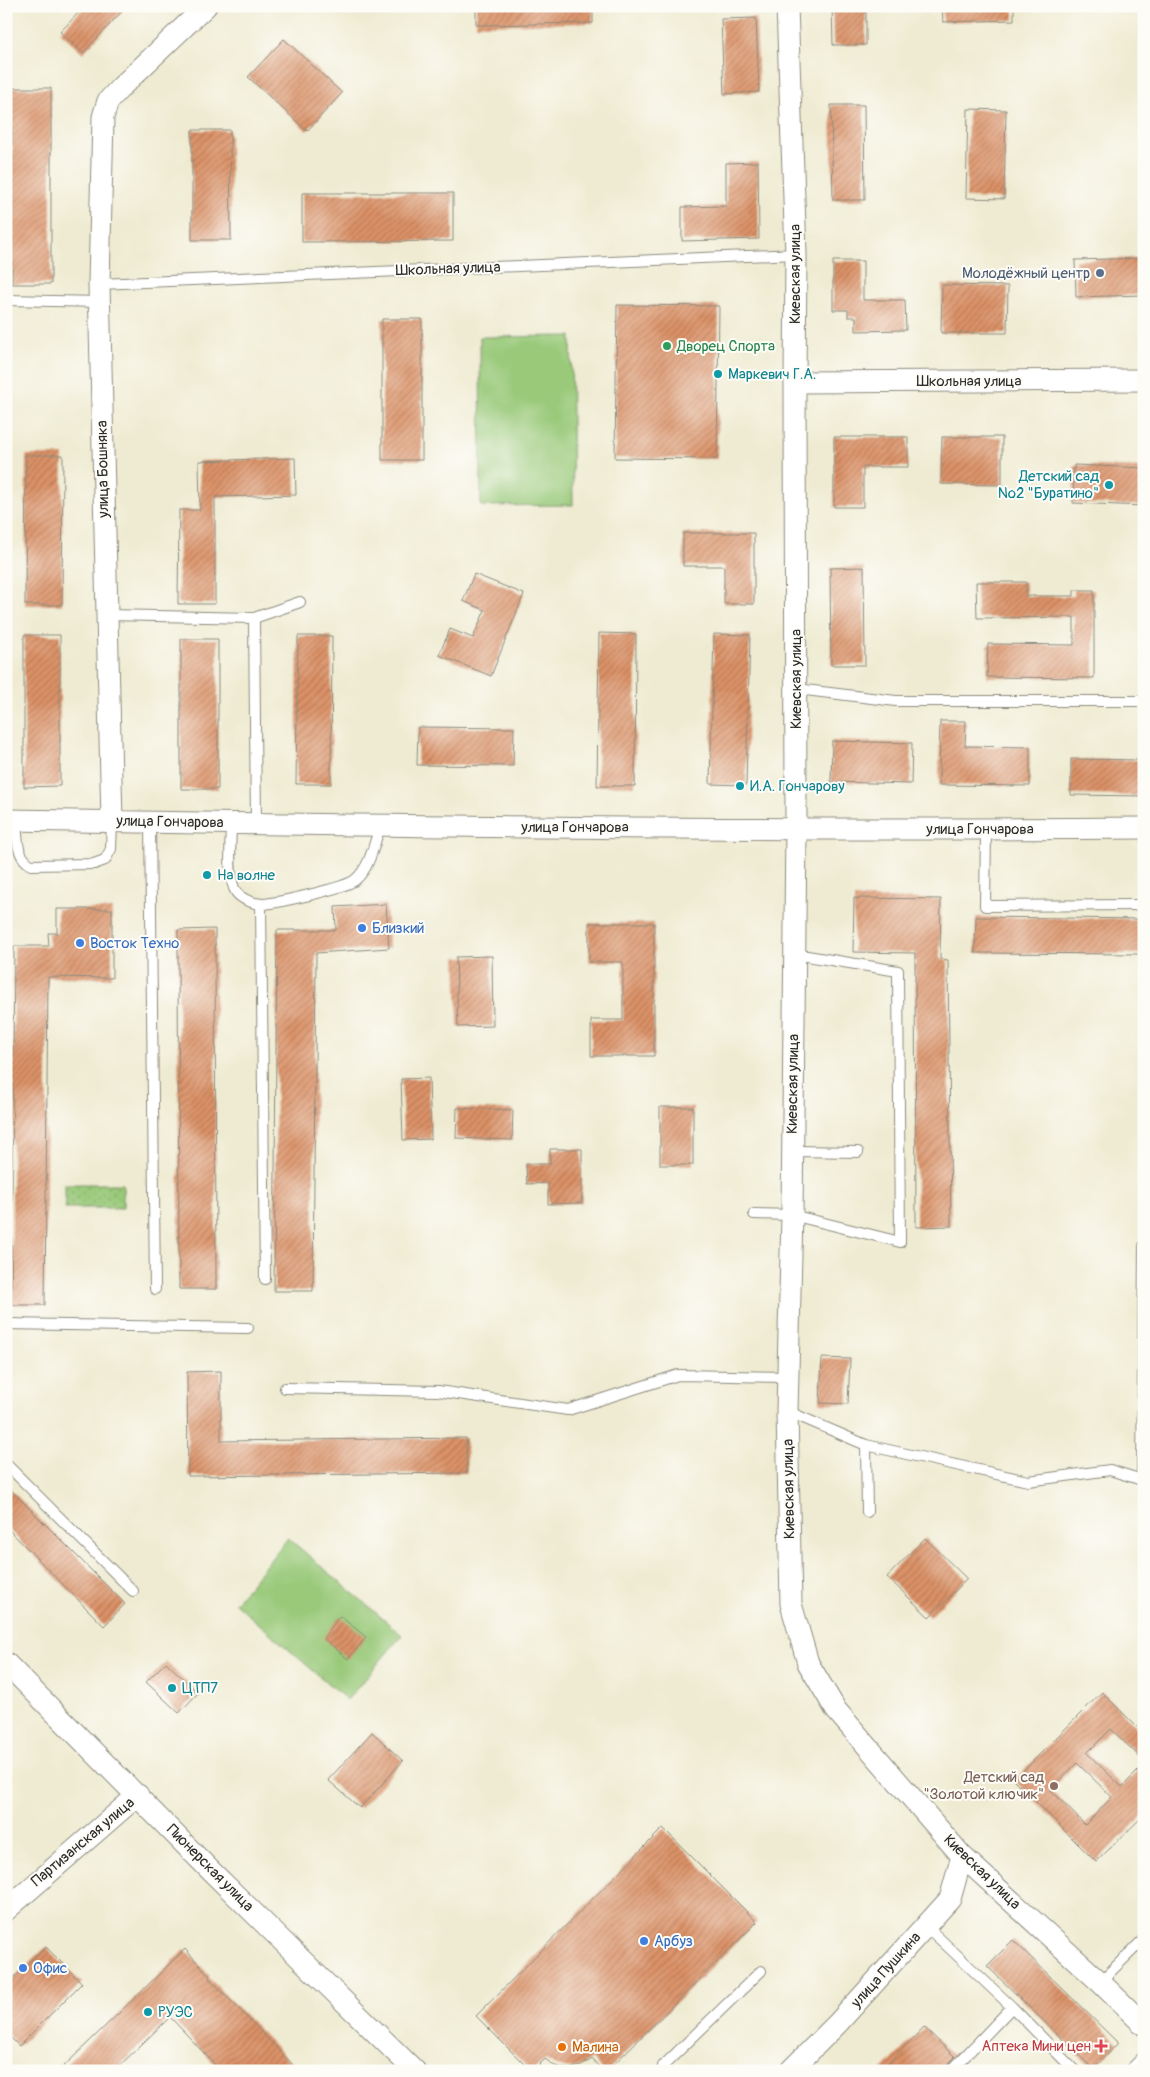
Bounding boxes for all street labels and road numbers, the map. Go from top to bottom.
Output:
street label: Киевская улица [786,224,805,324]
street label: Школьная улица [395,258,501,280]
street label: Школьная улица [917,372,1022,391]
street label: улица Бошняка [93,420,113,519]
street label: Киевская улица [787,629,806,729]
street label: улица Гончарова [115,812,224,832]
street label: улица Гончарова [520,818,629,837]
street label: улица Гончарова [925,820,1034,839]
street label: Киевская улица [783,1034,803,1134]
street label: Киевская улица [779,1439,799,1539]
street label: Партизанская улица [28,1793,139,1891]
street label: Пионерская улица [162,1820,258,1916]
street label: Киевская улица [939,1830,1025,1914]
street label: улица Пушкина [846,1928,925,2013]

